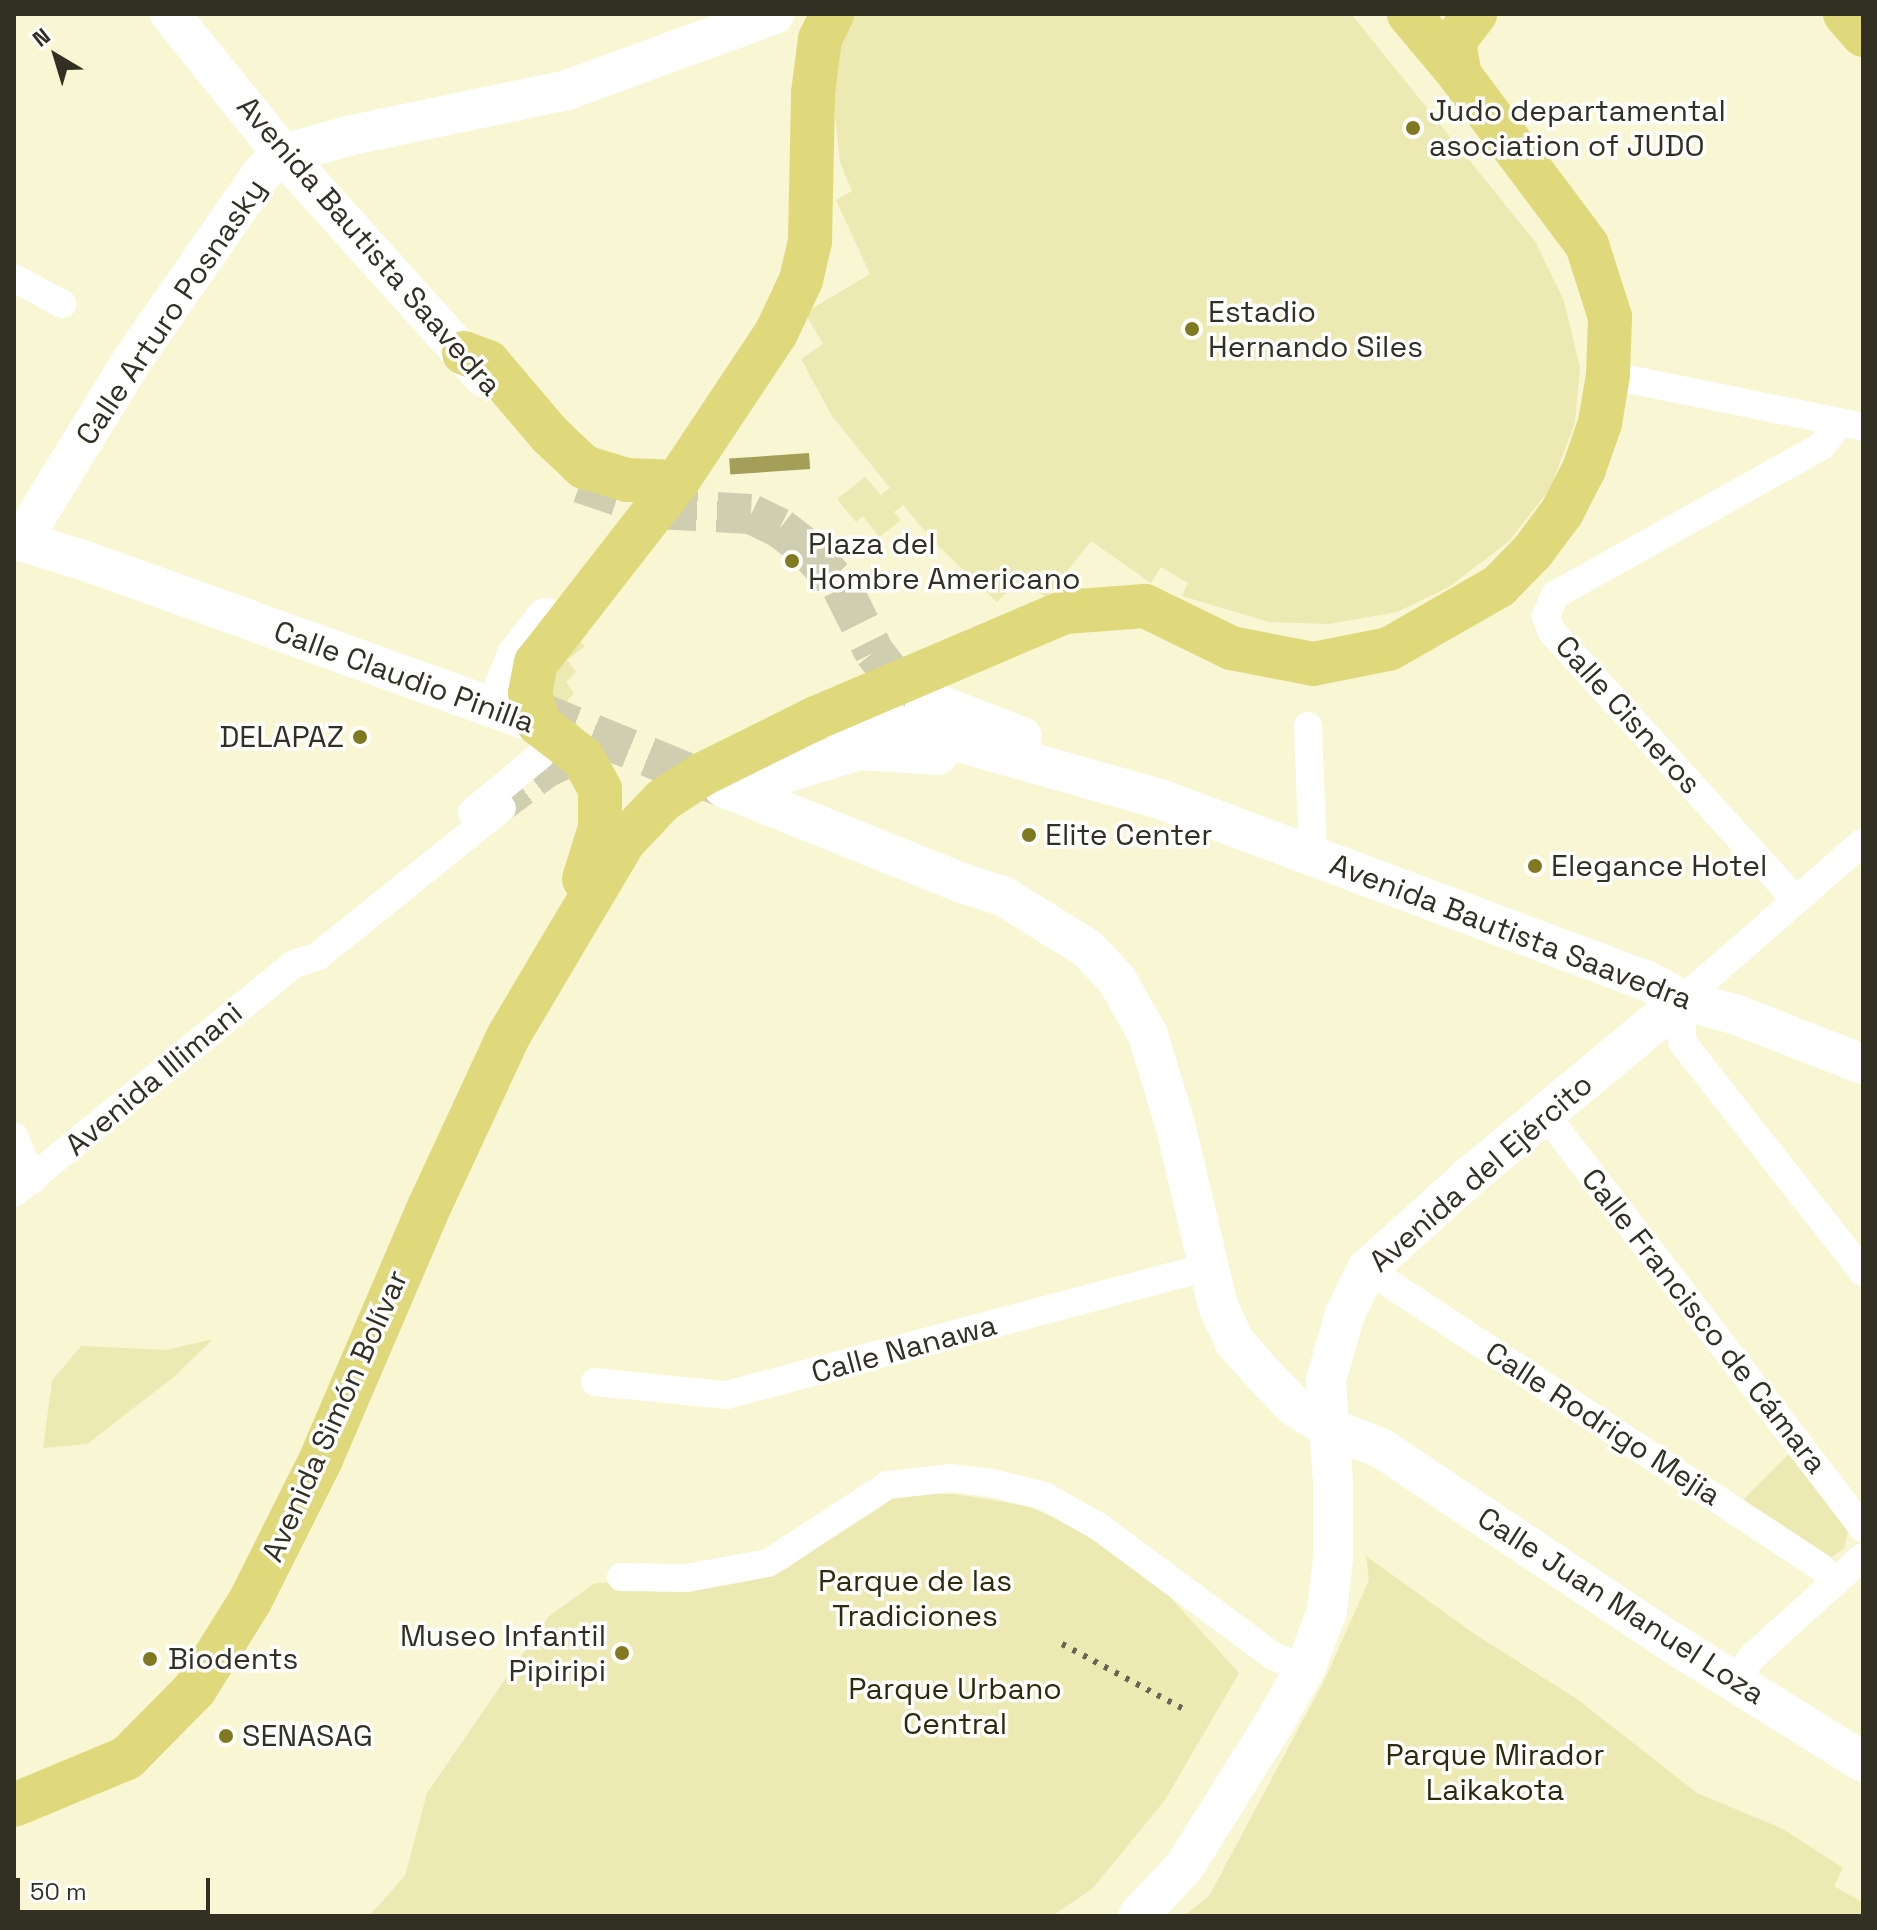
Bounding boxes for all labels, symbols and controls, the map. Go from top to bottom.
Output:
north arrow [16,16,96,96]
text: N [27,22,56,53]
street label: Avenida Bautista Saavedra [229,89,509,403]
place label: Judo departamental asociation of JUDO [1429,93,1726,164]
marker: Judo departamental asociation of JUDO [1404,119,1422,137]
street label: Calle Arturo Posnasky [68,172,274,452]
place label: Estadio Hernando Siles [1208,294,1423,364]
marker: Estadio Hernando Siles [1183,320,1201,338]
place label: Plaza del Hombre Americano [808,526,1081,596]
marker: Plaza del Hombre Americano [783,552,801,570]
street label: Calle Claudio Pinilla [269,613,539,741]
street label: Calle Cisneros [1548,629,1708,801]
place label: DELAPAZ [219,719,344,755]
marker: DELAPAZ [351,728,369,746]
place label: Elite Center [1045,817,1213,853]
marker: Elite Center [1020,826,1038,844]
street label: Avenida Bautista Saavedra [1325,846,1697,1018]
place label: Elegance Hotel [1551,848,1767,884]
marker: Elegance Hotel [1526,857,1544,875]
street label: Avenida Illimani [58,995,250,1163]
street label: Avenida del Ejército [1362,1066,1600,1280]
street label: Calle Francisco de Cámara [1574,1161,1834,1481]
street label: Avenida Simón Bolívar [254,1265,416,1567]
street label: Calle Nanawa [807,1307,1001,1391]
street label: Calle Rodrigo Mejia [1479,1334,1727,1514]
street label: Calle Juan Manuel Loza [1471,1500,1771,1712]
park label: Parque de las Tradiciones [818,1563,1012,1634]
place label: Museo Infantil Pipiripi [400,1618,606,1688]
place label: Biodents [168,1641,298,1677]
marker: Museo Infantil Pipiripi [613,1644,631,1662]
marker: Biodents [139,1648,161,1670]
park label: Parque Urbano Central [848,1671,1062,1742]
place label: SENASAG [242,1718,373,1754]
marker: SENASAG [217,1727,235,1745]
park label: Parque Mirador Laikakota [1386,1737,1604,1808]
scale bar [20,1862,214,1912]
text: 50 m [30,1876,87,1907]

